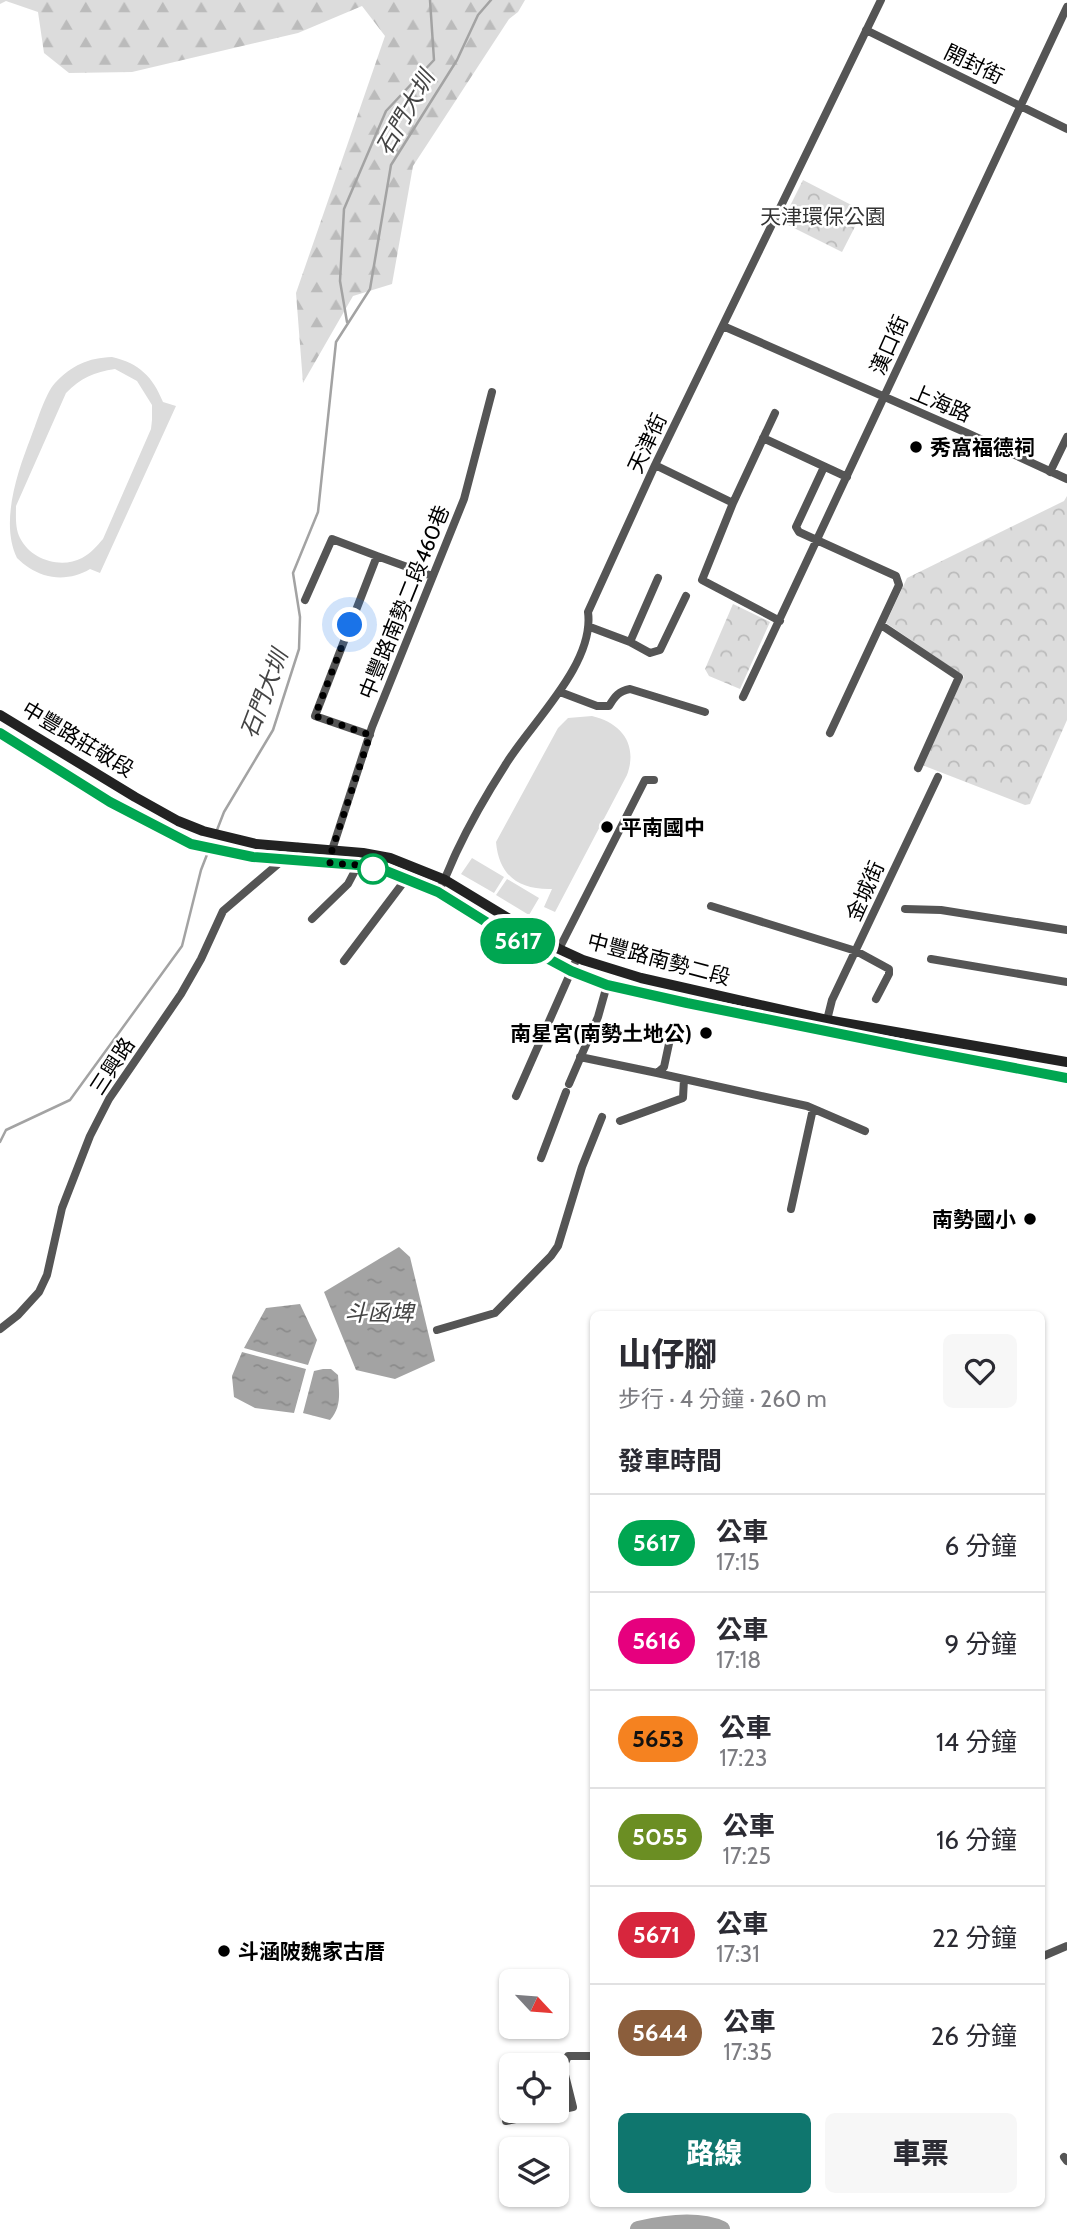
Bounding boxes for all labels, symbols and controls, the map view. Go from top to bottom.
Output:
street label: 開封街 [940,39,1008,89]
water label: 石門大圳 [370,64,442,160]
park label: 天津環保公園 [760,204,886,229]
street label: 漢口街 [865,311,913,379]
street label: 上海路 [907,379,975,427]
street label: 天津街 [622,409,672,477]
place label: 秀窩福德祠 [930,435,1035,460]
marker: 秀窩福德祠 [908,439,924,455]
street label: 中豐路南勢二段460巷 [354,501,454,703]
your location [332,607,367,642]
water label: 石門大圳 [234,643,295,742]
street label: 中豐路莊敬段 [18,696,138,782]
place label: 平南國中 [621,815,705,840]
marker: 平南國中 [599,819,615,835]
unlabelled marker [358,854,388,884]
street label: 金城街 [841,857,889,925]
line badge: 5617 [469,918,567,964]
text: 5617 [494,926,542,955]
street label: 中豐路南勢二段 [585,928,733,990]
place label: 南星宮(南勢土地公) [510,1021,692,1046]
marker: 南星宮(南勢土地公) [698,1025,714,1041]
street label: 三興路 [84,1033,140,1099]
place label: 南勢國小 [932,1207,1016,1232]
marker: 南勢國小 [1022,1211,1038,1227]
water label: 斗函埤 [345,1299,417,1327]
text: 山仔腳 [618,1334,717,1374]
button: heart [943,1334,1017,1408]
text: 步行 · 4 分鐘 · 260 m [618,1385,827,1413]
text: 發車時間 [618,1445,722,1477]
text: 公車 [716,1516,768,1548]
text: 5617 [633,1528,680,1557]
text: 6 分鐘 [944,1530,1017,1562]
text: 17:15 [716,1548,760,1576]
text: 公車 [716,1614,768,1646]
text: 5616 [632,1626,681,1655]
text: 9 分鐘 [944,1628,1017,1660]
text: 17:18 [716,1646,761,1674]
text: 公車 [719,1712,771,1744]
text: 5653 [632,1724,684,1753]
text: 14 分鐘 [936,1726,1017,1758]
text: 17:23 [719,1744,768,1772]
text: 公車 [723,1810,775,1842]
text: 5055 [632,1822,688,1851]
text: 16 分鐘 [936,1824,1017,1856]
text: 17:25 [723,1842,771,1870]
text: 公車 [716,1908,768,1940]
text: 5671 [633,1920,680,1949]
text: 22 分鐘 [932,1922,1017,1954]
place label: 斗涵陂魏家古厝 [238,1939,385,1964]
text: 17:31 [716,1940,760,1968]
marker: 斗涵陂魏家古厝 [216,1943,232,1959]
north arrow [499,1969,569,2039]
map controls [499,1969,569,2207]
text: 公車 [723,2006,775,2038]
text: 5644 [632,2018,688,2047]
text: 26 分鐘 [931,2020,1017,2052]
text: 17:35 [723,2038,772,2066]
button: locate [499,2053,569,2123]
button: 路線 [618,2113,811,2193]
button: 車票 [825,2113,1017,2193]
button: layers [499,2137,569,2207]

